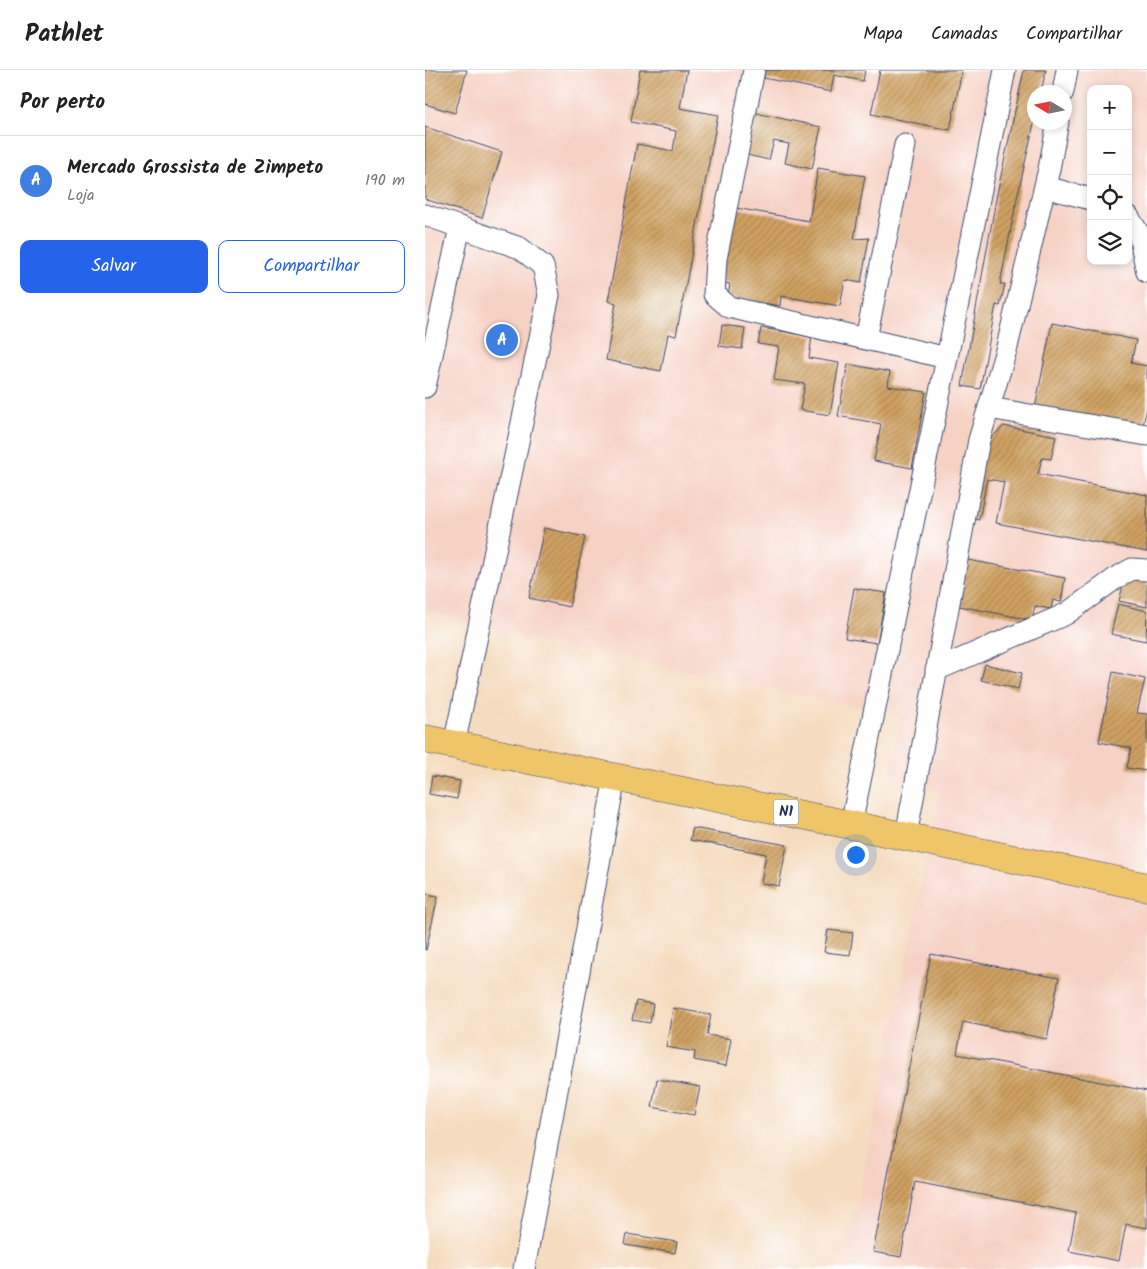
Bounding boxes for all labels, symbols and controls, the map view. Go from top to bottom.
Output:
text: Pathlet [25,15,104,54]
text: Mapa [863,20,903,49]
text: Camadas [931,20,998,49]
text: Compartilhar [1026,20,1122,49]
north arrow [1027,85,1072,130]
map controls [1087,85,1132,265]
button: + [1087,85,1132,130]
text: Por perto [20,86,105,119]
button: − [1087,130,1132,175]
text: Mercado Grossista de Zimpeto [67,153,323,183]
text: A [31,168,41,193]
text: 190 m [365,168,405,193]
button: locate [1087,175,1132,220]
text: Loja [67,183,95,208]
button: layers [1087,220,1132,265]
button: Salvar [20,240,208,293]
button: Compartilhar [218,240,405,293]
pin: A [486,321,518,359]
road number: N1 [773,800,799,824]
your location [843,842,869,868]

